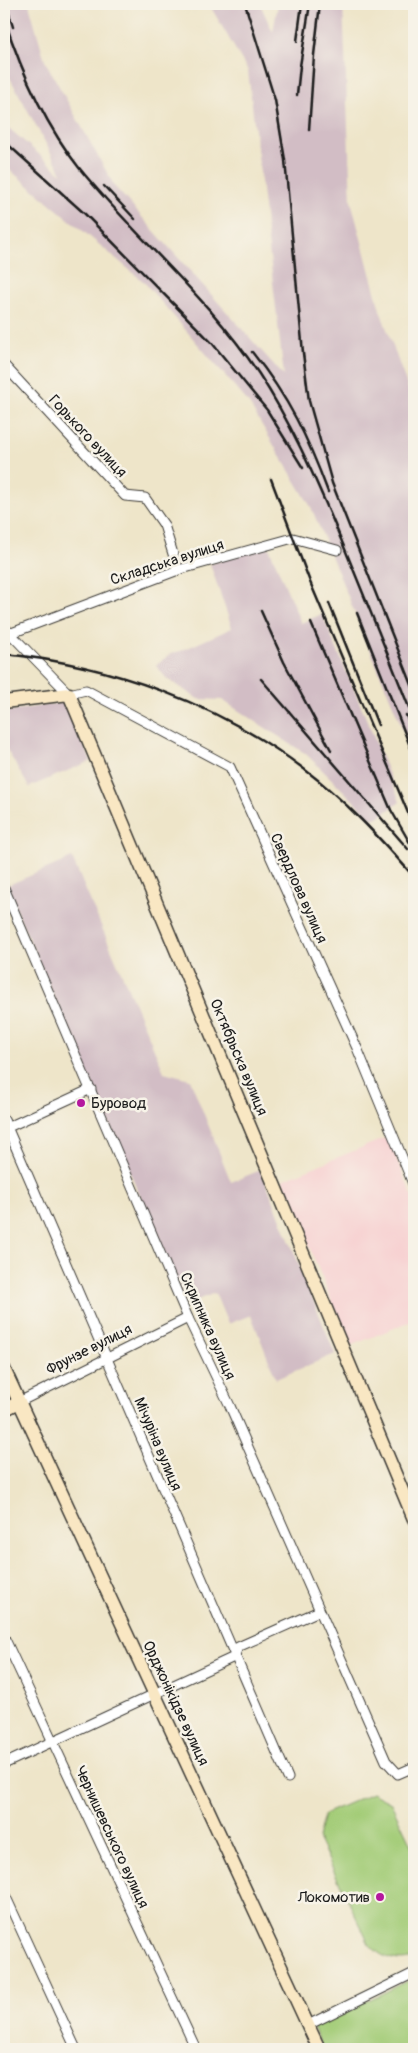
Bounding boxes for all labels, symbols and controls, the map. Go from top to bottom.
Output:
street label: Горького вулиця [44,391,131,482]
street label: Складська вулиця [108,535,226,590]
street label: Свердлова вулиця [266,830,331,946]
street label: Октябрьска вулиця [205,996,272,1118]
place label: Буровод [91,1094,146,1113]
marker: Буровод [75,1097,87,1109]
street label: Скрипника вулиця [175,1270,240,1383]
street label: Фрунзе вулиця [43,1320,135,1379]
street label: Мічуріна вулиця [129,1395,186,1494]
street label: Орджонікідзе вулиця [138,1638,213,1769]
street label: Чернишевського вулиця [70,1763,153,1911]
place label: Локомотив [297,1888,370,1907]
marker: Локомотив [374,1891,386,1903]

